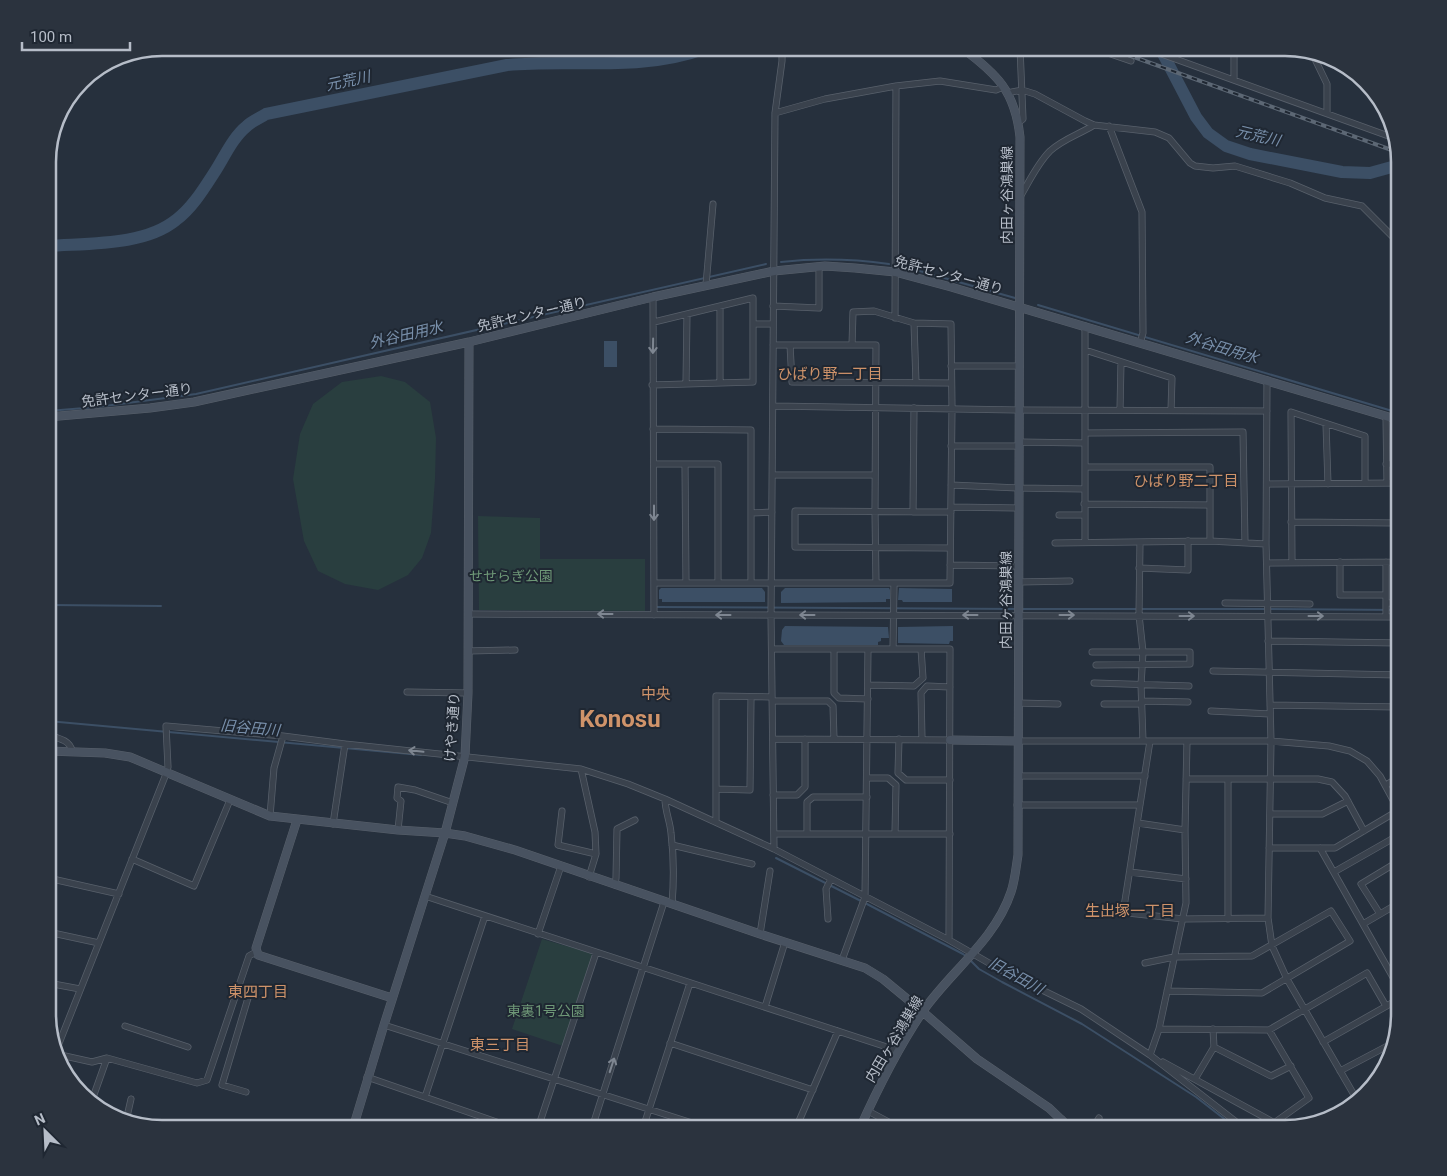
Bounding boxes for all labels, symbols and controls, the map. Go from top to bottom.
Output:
scale bar [22,20,130,52]
text: 100 m [30,28,72,46]
water label: 元荒川 [324,67,374,94]
water label: 元荒川 [1234,122,1284,150]
street label: 内田ヶ谷鴻巣線 [999,146,1015,244]
street label: 免許センター通り [893,253,1005,297]
street label: 免許センター通り [476,294,588,334]
water label: 外谷田用水 [367,317,447,352]
water label: 外谷田用水 [1183,328,1262,368]
one-way arrow [648,338,658,354]
district label: ひばり野一丁目 [777,365,883,383]
street label: 免許センター通り [80,380,194,410]
district label: ひばり野二丁目 [1133,472,1239,490]
one-way arrow [649,504,659,521]
street label: 内田ヶ谷鴻巣線 [998,551,1014,649]
park label: せせらぎ公園 [469,568,553,584]
one-way arrow [597,609,614,619]
one-way arrow [715,610,731,620]
one-way arrow [799,610,816,620]
one-way arrow [962,610,978,620]
one-way arrow [1058,610,1075,620]
one-way arrow [1179,611,1195,621]
one-way arrow [1308,611,1324,621]
district label: 中央 [641,685,671,703]
street label: けやき通り [442,692,462,762]
district label: Konosu [579,705,661,733]
water label: 旧谷田川 [219,716,283,740]
one-way arrow [409,746,425,756]
district label: 生出塚一丁目 [1085,902,1175,920]
water label: 旧谷田川 [985,954,1048,999]
district label: 東四丁目 [228,983,288,1001]
street label: 内田ヶ谷鴻巣線 [862,993,926,1085]
park label: 東裏1号公園 [507,1003,585,1019]
district label: 東三丁目 [470,1036,530,1054]
one-way arrow [607,1058,617,1074]
north arrow [20,1106,70,1156]
text: N [32,1110,47,1128]

